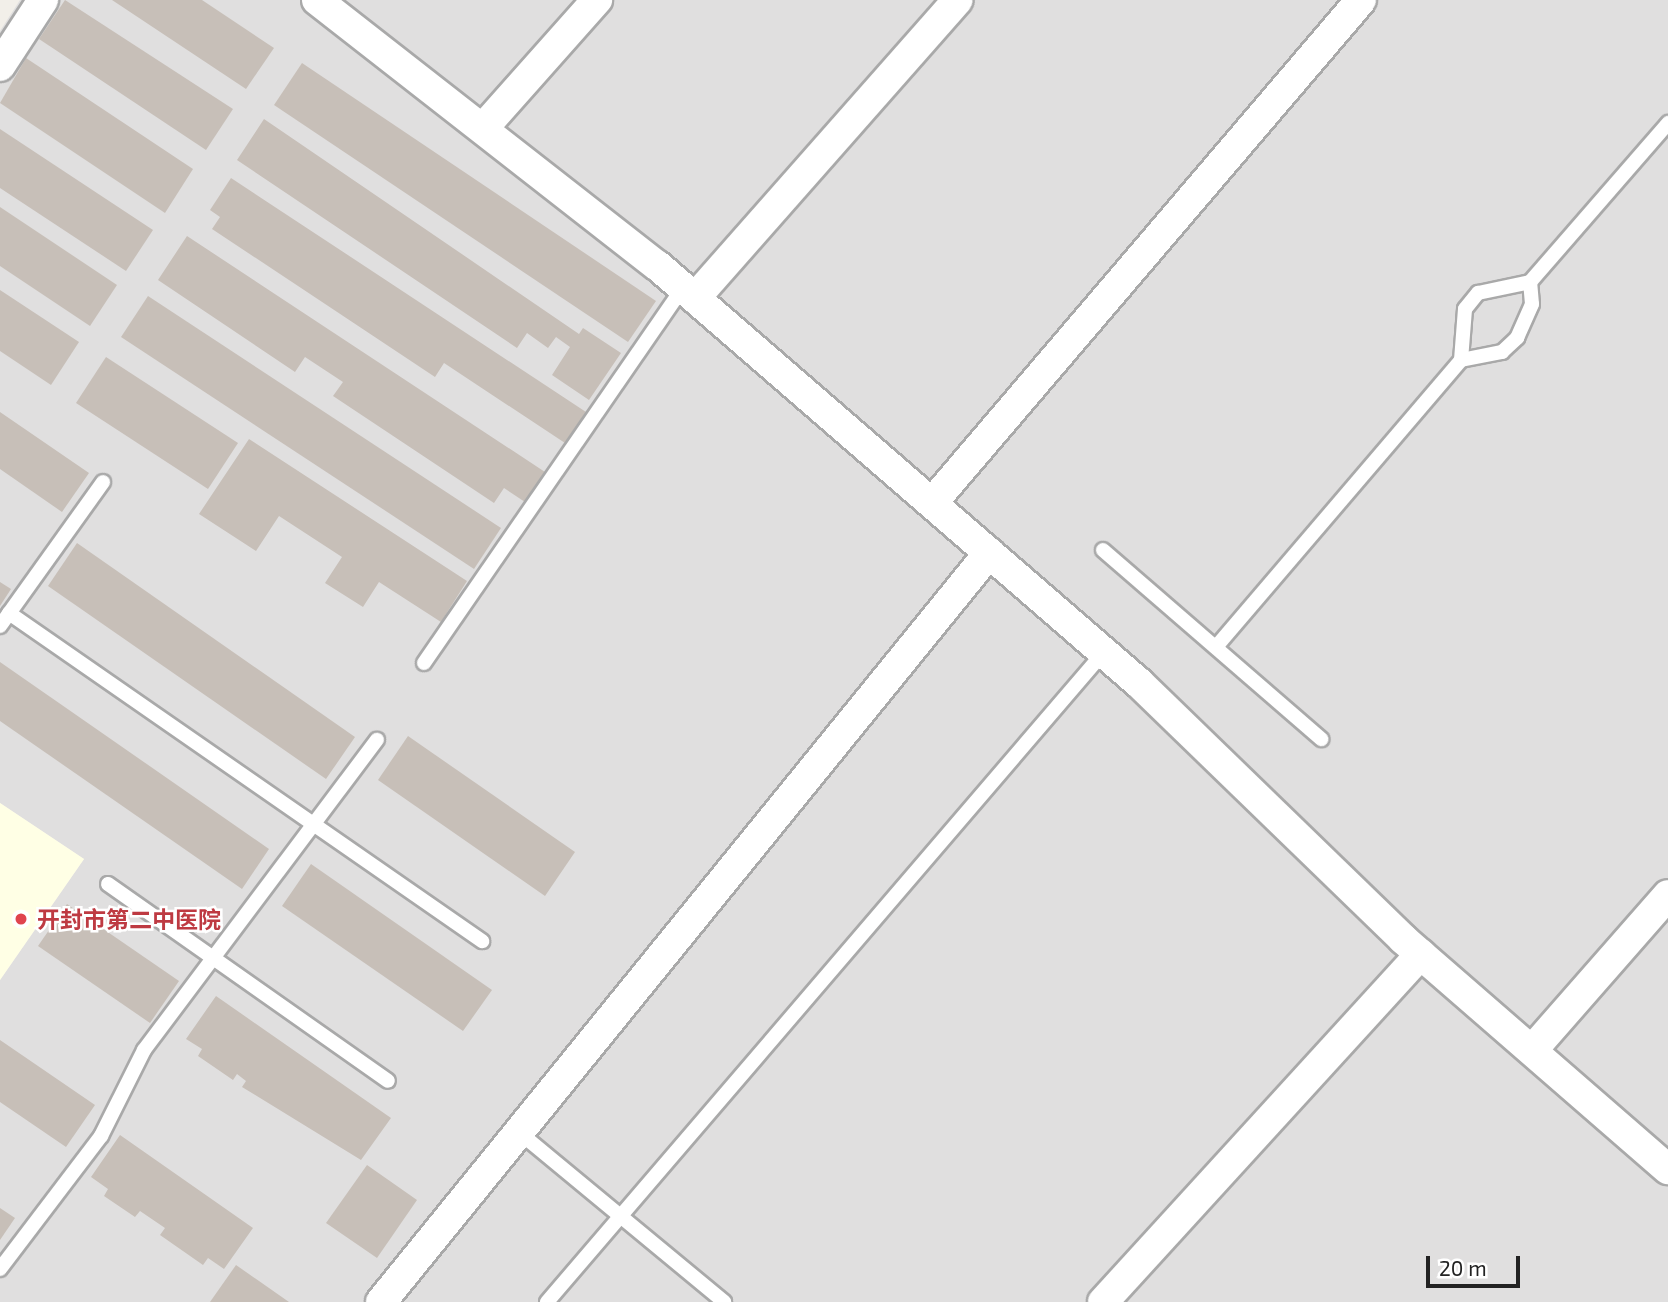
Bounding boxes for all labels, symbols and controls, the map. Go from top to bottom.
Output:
place label: 开封市第二中医院 [37,905,221,933]
marker: 开封市第二中医院 [11,909,31,929]
scale bar [1430,1242,1524,1286]
text: 20 m [1439,1255,1487,1280]

